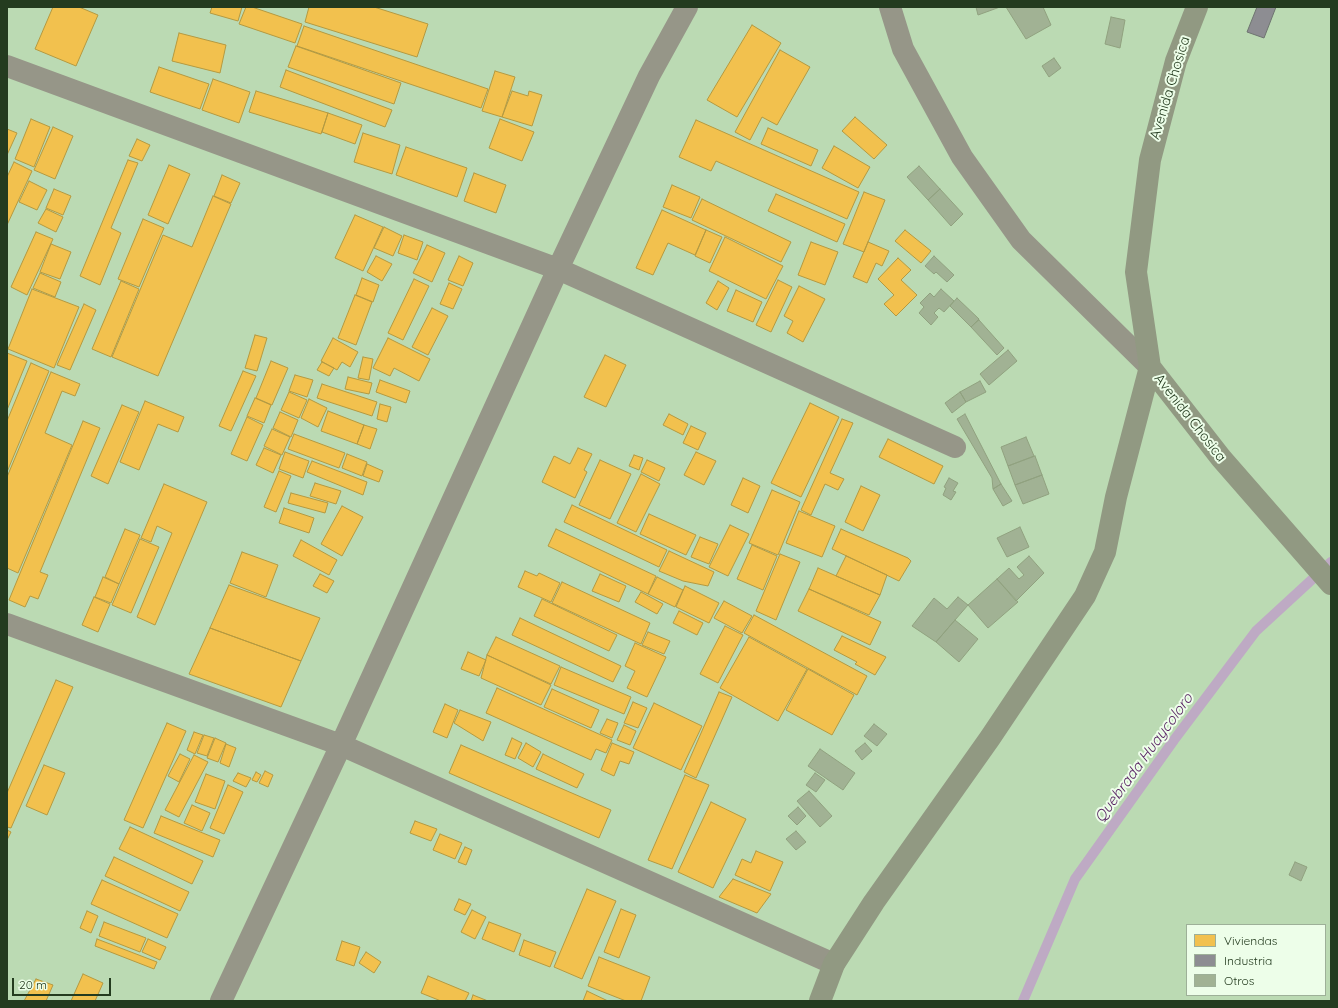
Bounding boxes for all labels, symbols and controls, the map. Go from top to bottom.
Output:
street label: Avenida Chosica [1146,35,1194,141]
street label: Avenida Chosica [1151,371,1229,465]
water label: Quebrada Huaycoloro [1091,690,1197,826]
legend [1186,924,1326,996]
text: Viviendas [1224,933,1277,948]
text: Industria [1224,953,1272,968]
scale bar [14,970,113,996]
text: Otros [1224,973,1255,988]
text: 20 m [19,977,47,992]

